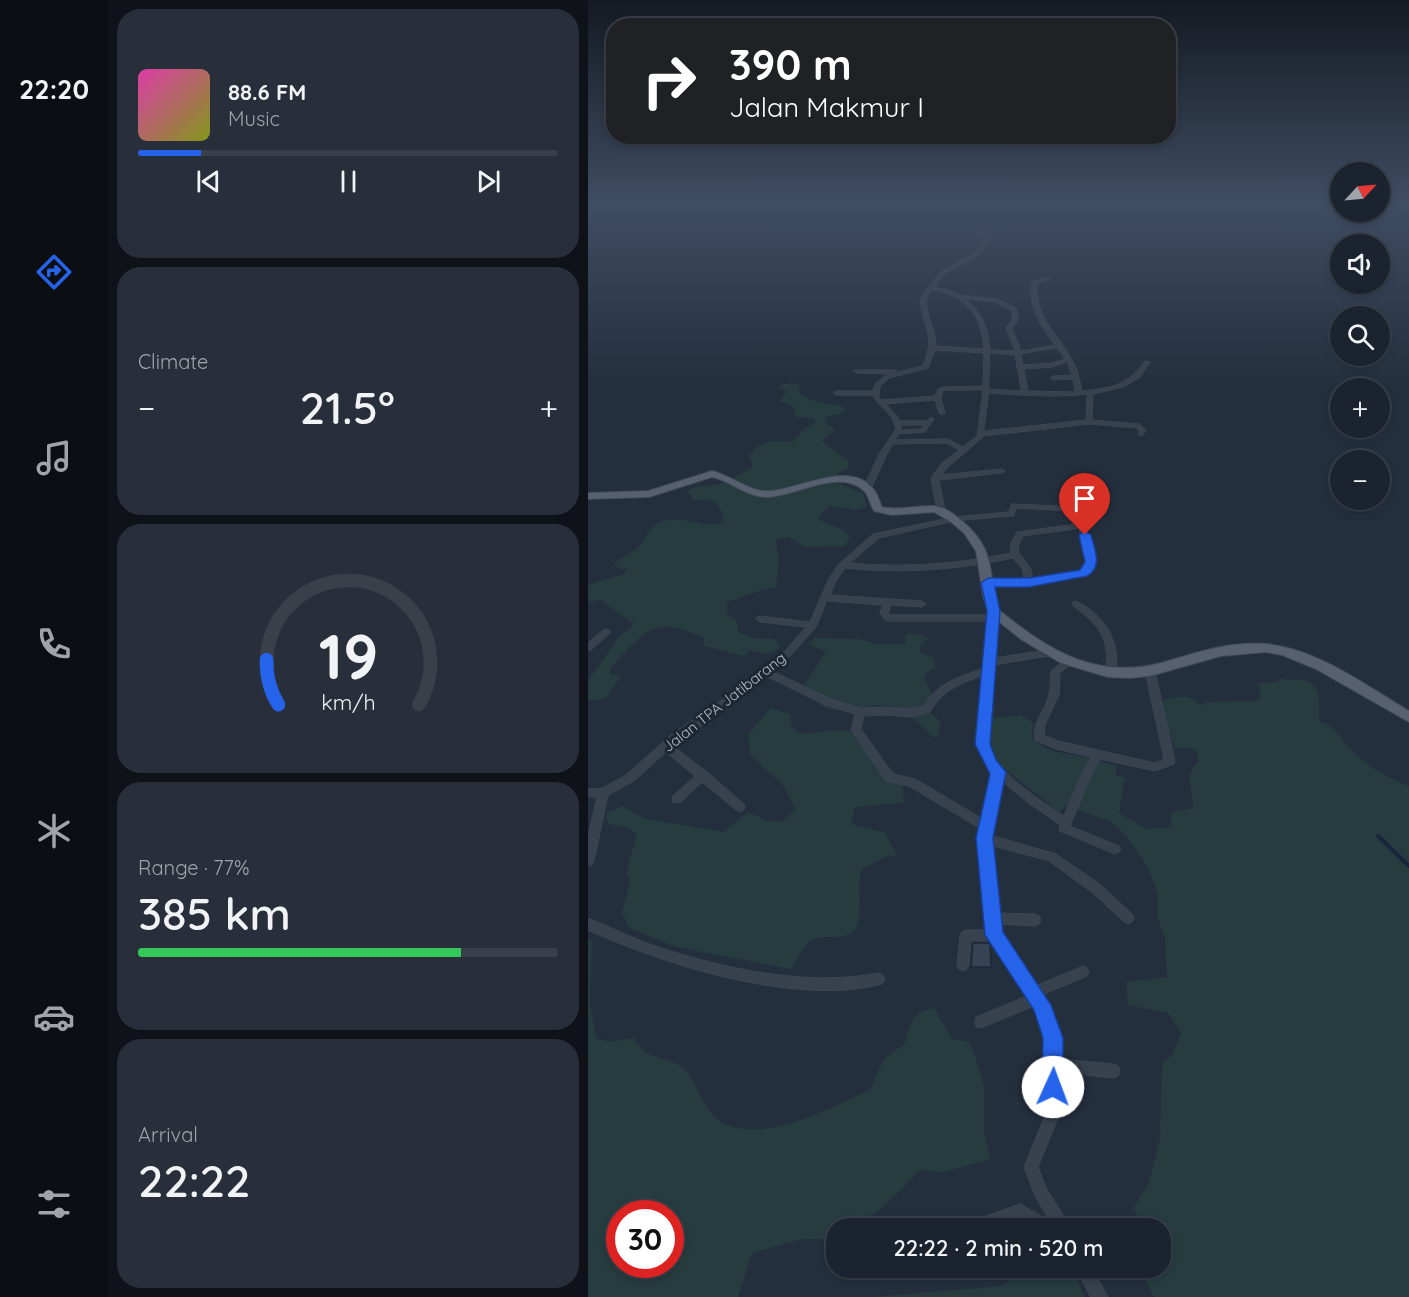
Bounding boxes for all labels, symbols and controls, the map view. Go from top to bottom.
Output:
text: 390 m [729,38,852,91]
icon: right [630,42,708,120]
text: 22:20 [19,72,89,106]
text: 88.6 FM [228,78,306,106]
text: Jalan Makmur I [729,90,924,124]
text: Music [228,106,280,131]
north arrow [1330,162,1390,222]
map controls [1330,162,1390,510]
icon: previous [192,165,225,198]
icon: pause [332,165,365,198]
icon: next [472,165,505,198]
button: sound [1330,234,1390,294]
icon: directions [33,251,75,293]
button: search [1330,306,1390,366]
text: Climate [138,349,208,374]
button: + [1330,378,1390,438]
text: 21.5° [300,379,395,435]
text: − [138,387,155,428]
text: + [539,387,558,428]
icon: music [33,437,75,479]
button: − [1330,450,1390,510]
pin [1059,473,1110,535]
icon: arrive [1068,482,1101,515]
text: 19 [318,618,378,696]
icon: phone [33,623,75,665]
street label: Jalan TPA Jatibarang [659,648,789,756]
text: km/h [321,690,375,716]
icon: climate [33,810,75,852]
text: Range · 77% [138,855,249,880]
text: 385 km [138,885,291,941]
icon: car [33,996,75,1038]
position arrow [1021,1055,1085,1119]
text: Arrival [138,1122,198,1147]
text: 22:22 [138,1152,251,1208]
icon: filters [33,1183,75,1225]
speed limit sign: 30 [606,1200,684,1278]
text: 22:22 · 2 min · 520 m [893,1234,1104,1262]

